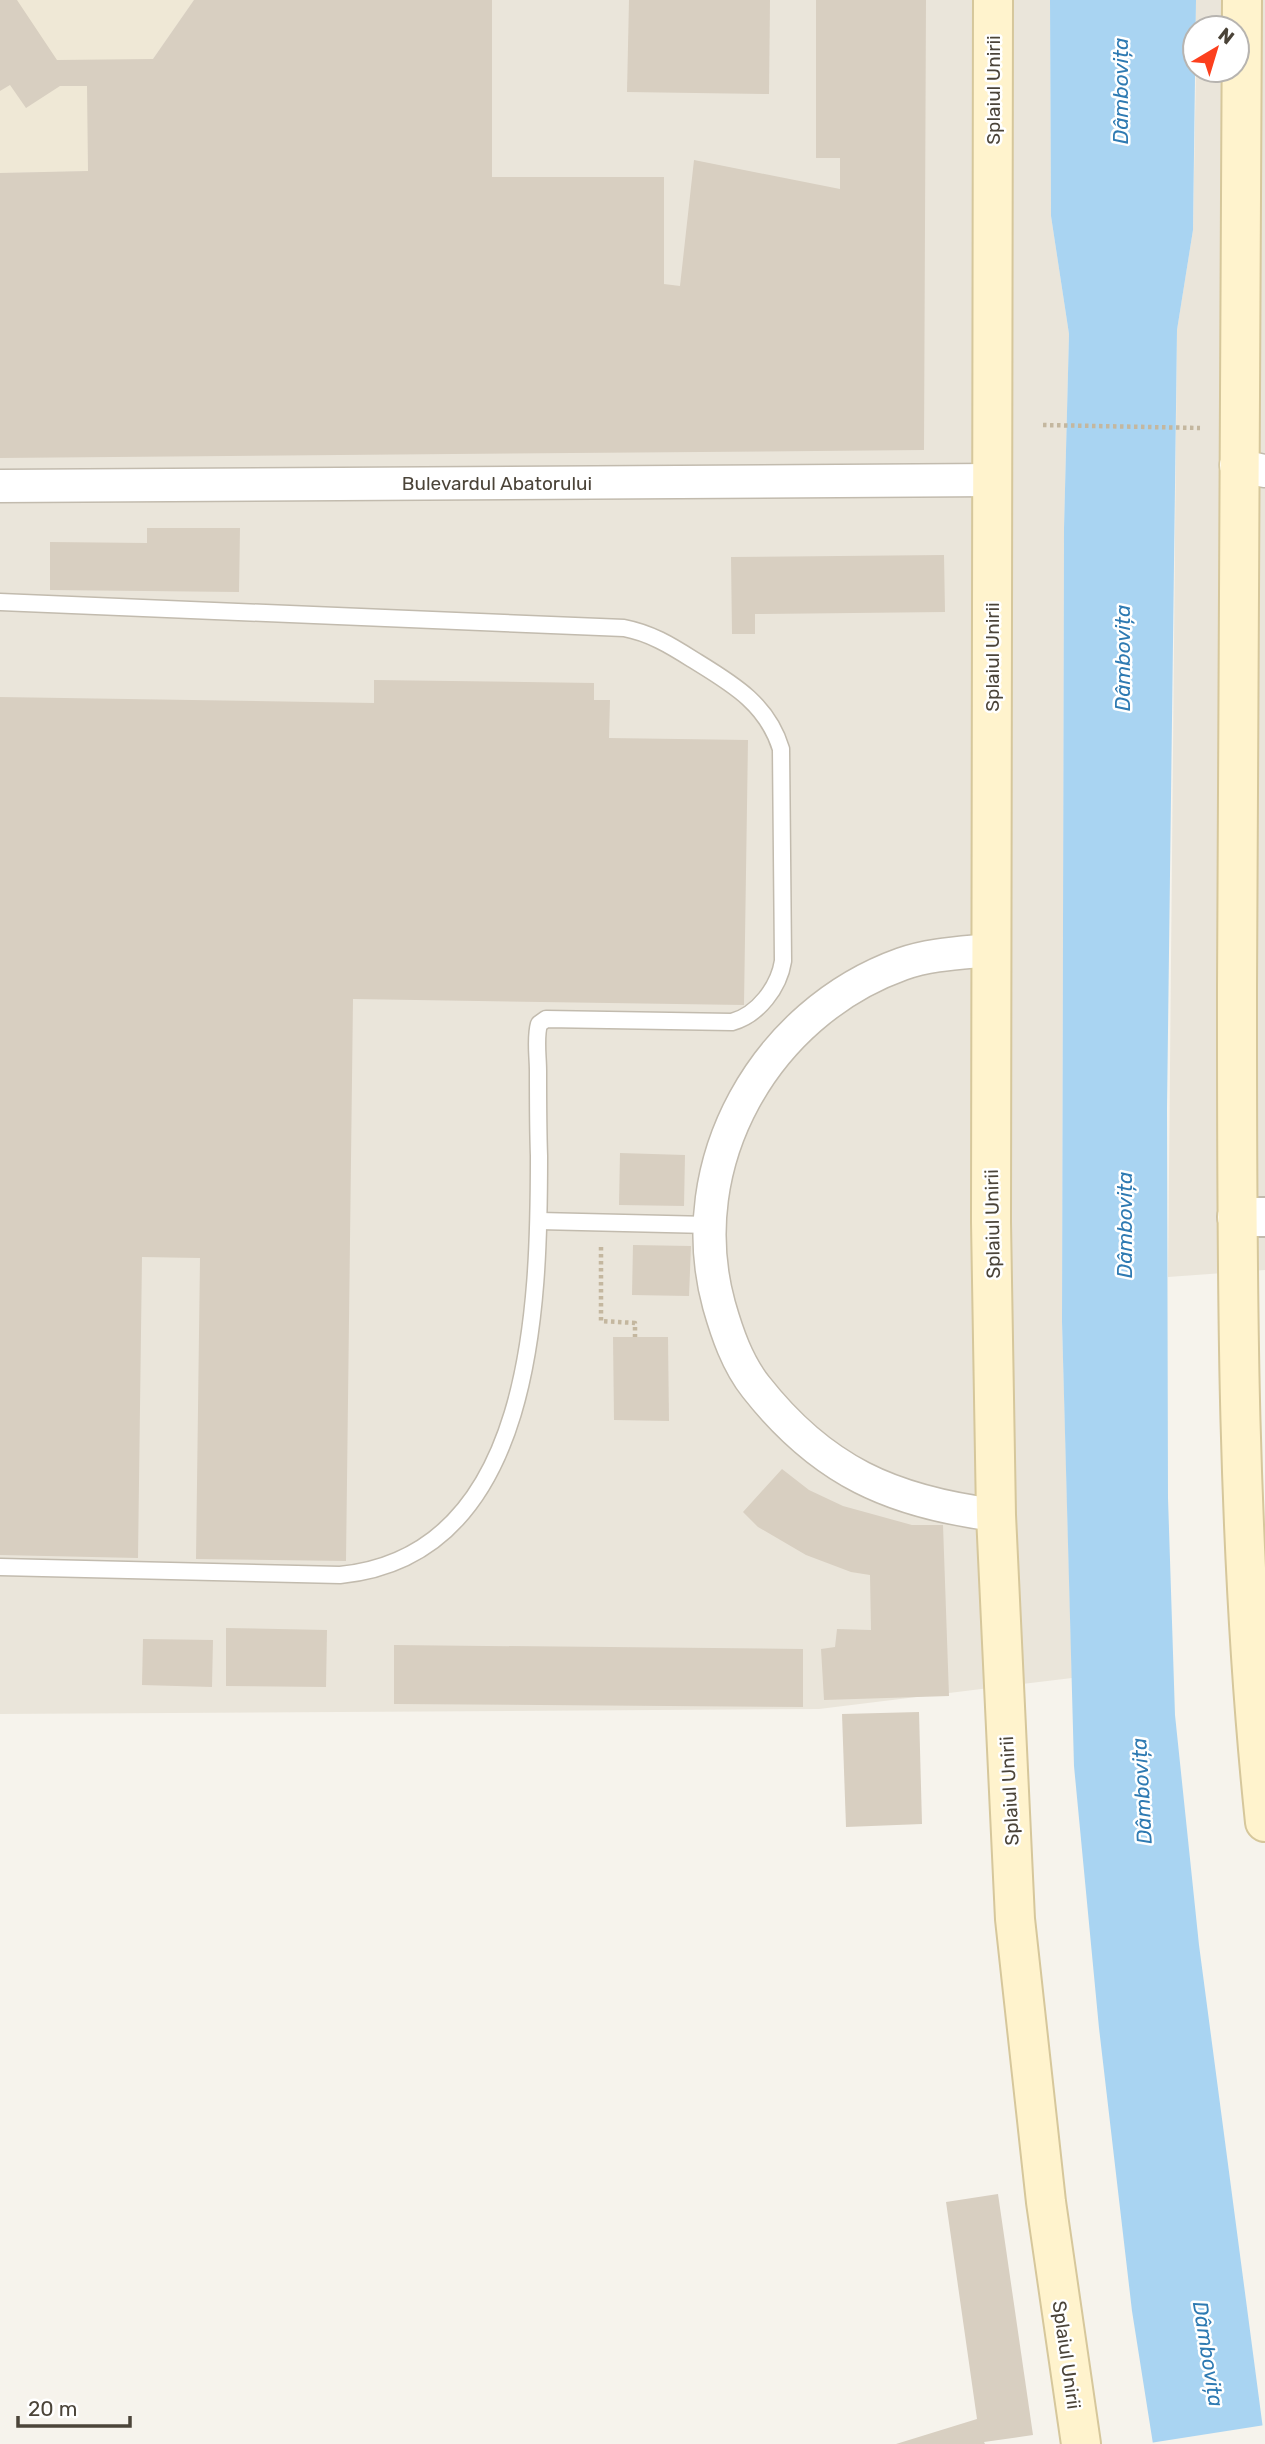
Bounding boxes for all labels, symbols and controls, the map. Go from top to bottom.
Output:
north arrow [1181,14,1251,84]
text: N [1214,23,1239,49]
street label: Splaiul Unirii [982,35,1005,145]
water label: Dâmbovița [1108,38,1133,144]
street label: Bulevardul Abatorului [402,472,592,495]
street label: Splaiul Unirii [981,602,1004,712]
water label: Dâmbovița [1110,605,1135,711]
street label: Splaiul Unirii [980,1169,1005,1279]
water label: Dâmbovița [1112,1172,1137,1278]
street label: Splaiul Unirii [995,1736,1024,1846]
water label: Dâmbovița [1126,1737,1157,1845]
street label: Splaiul Unirii [1048,2299,1086,2411]
water label: Dâmbovița [1188,2299,1229,2409]
scale bar [18,2384,130,2428]
text: 20 m [28,2396,77,2421]

